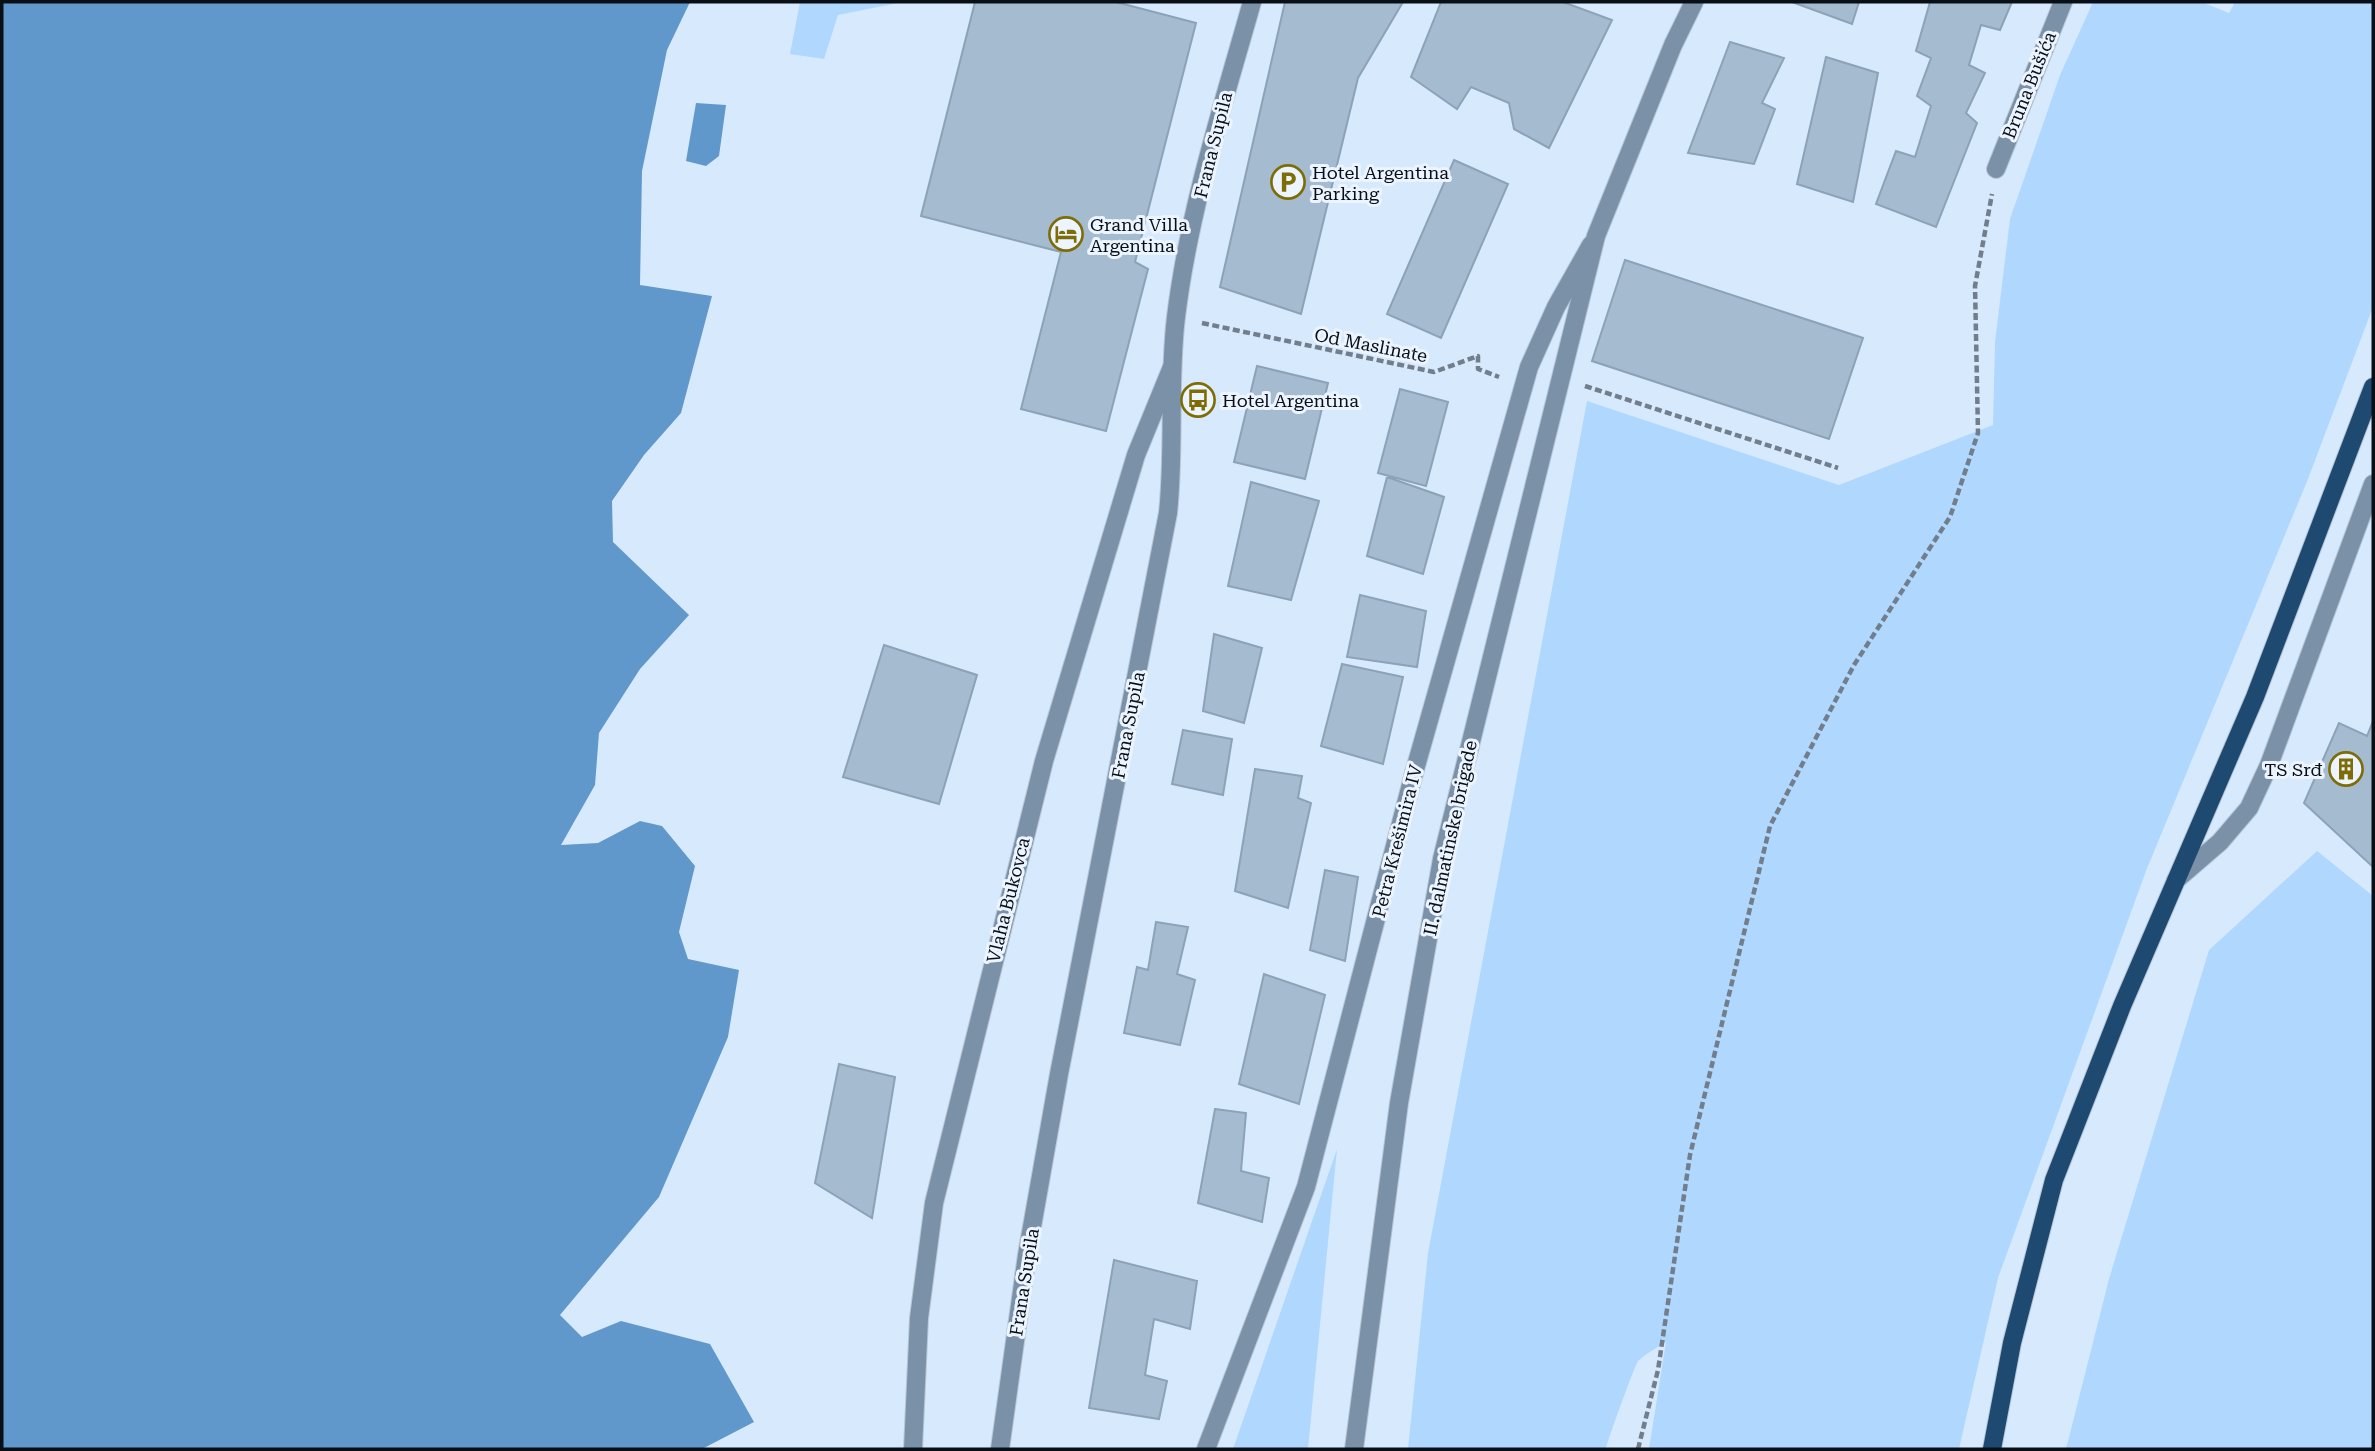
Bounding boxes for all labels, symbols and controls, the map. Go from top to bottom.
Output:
street label: Bruna Bušića [1998,28,2060,142]
street label: Frana Supila [1190,89,1236,200]
place label: Hotel Argentina Parking [1312,162,1449,204]
parking icon: Hotel Argentina Parking [1269,163,1307,201]
place label: Grand Villa Argentina [1090,214,1188,256]
hotel icon: Grand Villa Argentina [1047,215,1085,253]
street label: Od Maslinate [1313,324,1429,366]
bus stop icon: Hotel Argentina [1179,381,1217,419]
place label: Hotel Argentina [1222,390,1359,411]
street label: Frana Supila [1107,669,1149,780]
street label: II. dalmatinske brigade [1419,738,1481,938]
building icon: TS Srđ [2327,750,2365,788]
place label: TS Srđ [2264,759,2322,780]
street label: Petra Krešimira IV [1368,762,1426,920]
street label: Vlaha Bukovca [982,835,1034,965]
street label: Frana Supila [1005,1226,1043,1337]

